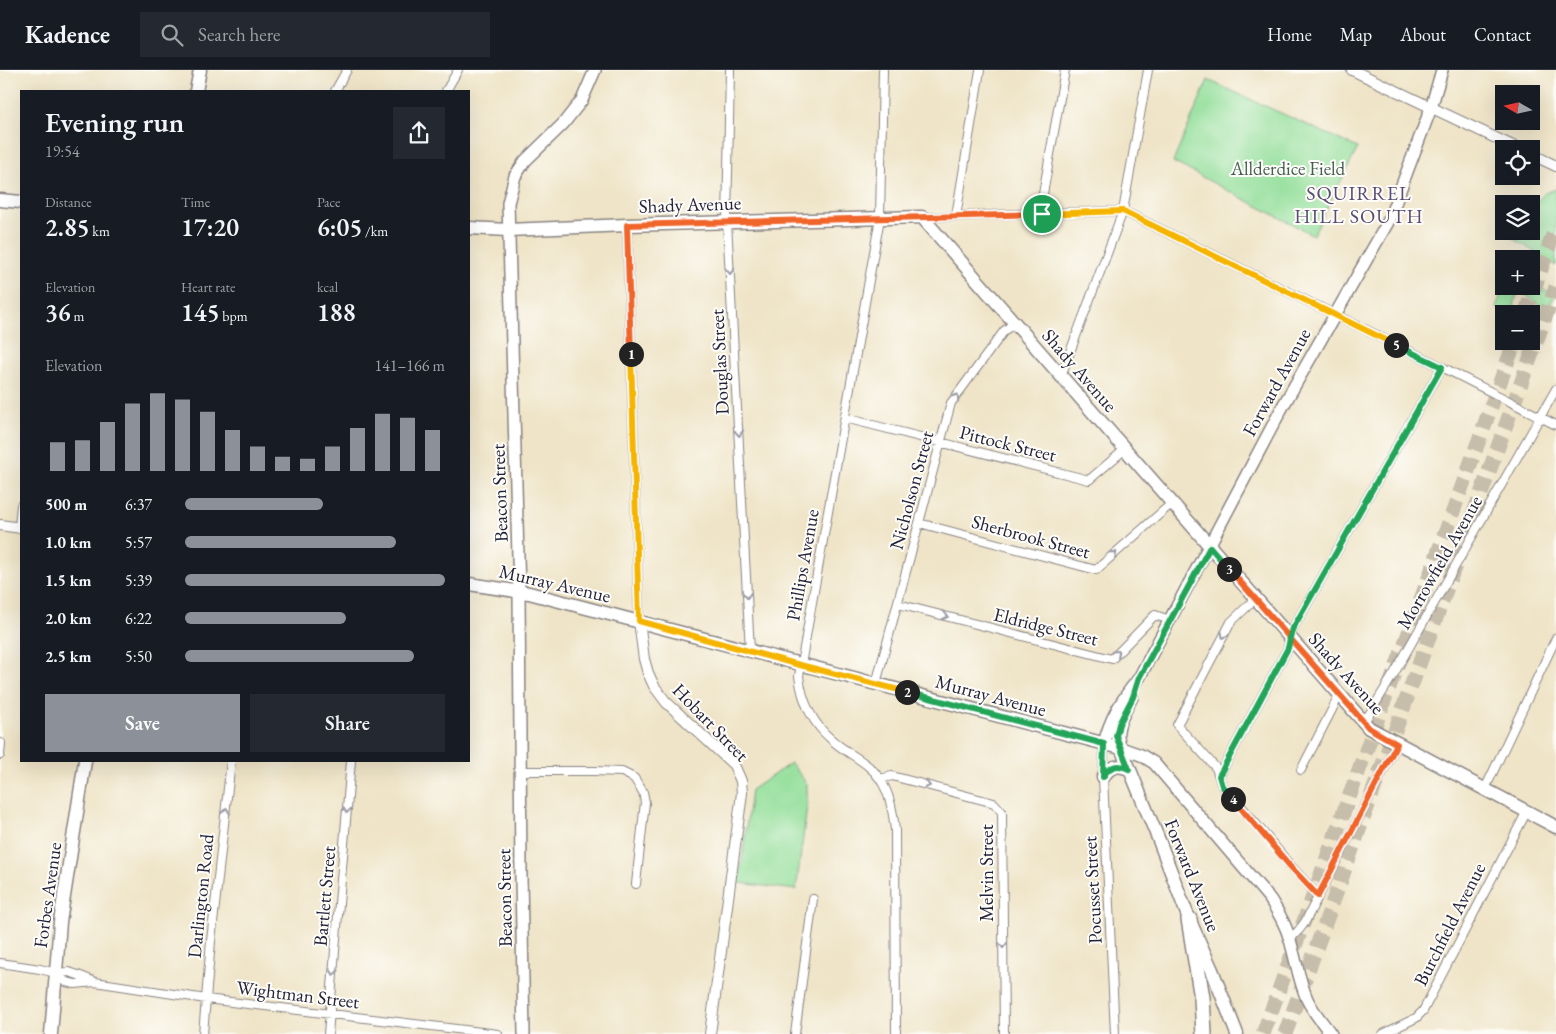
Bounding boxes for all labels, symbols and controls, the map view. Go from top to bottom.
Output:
search box [140,12,490,57]
text: Kadence [25,19,110,50]
icon: search [158,21,186,49]
text: Search here [198,22,281,47]
text: Home [1267,23,1312,46]
text: Map [1340,23,1372,46]
text: About [1400,23,1446,46]
text: Contact [1474,23,1531,46]
north arrow [1495,85,1540,130]
map controls [1495,85,1540,350]
text: Evening run [45,104,184,140]
button: share [393,107,445,159]
button: locate [1495,140,1540,185]
text: 19:54 [45,141,80,162]
park label: Allderdice Field [1230,156,1346,181]
district label: SQUIRREL HILL SOUTH [1294,180,1424,229]
street label: Shady Avenue [638,190,742,219]
text: Distance [45,193,92,211]
text: Time [181,193,210,211]
text: Pace [317,193,341,211]
pin [1021,193,1063,235]
button: layers [1495,195,1540,240]
icon: arrive [1028,200,1056,228]
text: 2.85 [45,211,90,243]
text: 17:20 [181,211,239,243]
text: 6:05 [317,211,362,243]
text: km [90,222,110,240]
text: /km [362,222,388,240]
button: + [1495,250,1540,295]
one-way arrow [725,267,736,275]
text: Elevation [45,278,95,296]
text: Heart rate [181,278,235,296]
text: kcal [317,278,338,296]
text: 36 [45,296,71,328]
text: 145 [181,296,219,328]
text: 188 [317,296,355,328]
button: − [1495,305,1540,350]
text: m [71,307,84,325]
text: bpm [219,307,248,325]
street label: Douglas Street [704,308,735,415]
street label: Shady Avenue [1037,323,1123,417]
street label: Forward Avenue [1237,324,1316,441]
pin: 5 [1384,332,1408,358]
text: 5 [1393,336,1400,354]
pin: 1 [618,342,644,366]
text: 1 [628,345,635,363]
text: Elevation [45,355,103,376]
text: 141–166 m [374,355,445,376]
one-way arrow [950,393,959,402]
street label: Pittock Street [957,419,1059,468]
street label: Nicholson Street [884,428,939,552]
one-way arrow [734,429,745,437]
street label: Beacon Street [485,443,514,543]
street label: Morrowfield Avenue [1391,491,1488,634]
text: 500 m [45,494,87,515]
text: 6:37 [125,494,152,515]
street label: Phillips Avenue [780,507,825,623]
street label: Sherbrook Street [969,509,1093,564]
text: 1.0 km [45,532,91,553]
text: 5:57 [125,532,152,553]
one-way arrow [1108,551,1117,560]
pin: 3 [1216,556,1242,582]
street label: Murray Avenue [497,558,613,608]
text: 3 [1226,560,1233,578]
text: 1.5 km [45,570,91,591]
text: 5:39 [125,570,152,591]
one-way arrow [742,592,753,600]
street label: Eldridge Street [991,601,1101,652]
text: 2.0 km [45,608,91,629]
text: 6:22 [125,608,152,629]
one-way arrow [940,610,949,621]
street label: Shady Avenue [1303,627,1390,720]
one-way arrow [1220,630,1230,639]
text: 2.5 km [45,646,91,667]
text: 5:50 [125,646,152,667]
one-way arrow [1111,650,1120,659]
street label: Murray Avenue [933,669,1049,722]
street label: Hobart Street [667,678,754,767]
pin: 2 [894,680,920,704]
text: 2 [904,683,911,701]
button: Save [45,694,240,752]
button: Share [250,694,445,752]
one-way arrow [922,780,931,790]
pin: 4 [1220,786,1246,812]
text: 4 [1230,790,1237,808]
one-way arrow [342,806,353,814]
one-way arrow [220,807,231,815]
street label: Forward Avenue [1159,815,1227,935]
street label: Melvin Street [974,824,999,922]
street label: Darlington Road [182,832,219,959]
street label: Pocusset Street [1077,835,1108,944]
street label: Forbes Avenue [28,841,67,950]
street label: Bartlett Street [308,845,341,947]
street label: Beacon Street [491,849,518,947]
street label: Burchfield Avenue [1408,858,1491,990]
one-way arrow [998,942,1008,950]
one-way arrow [329,968,340,976]
street label: Wightman Street [235,975,361,1014]

